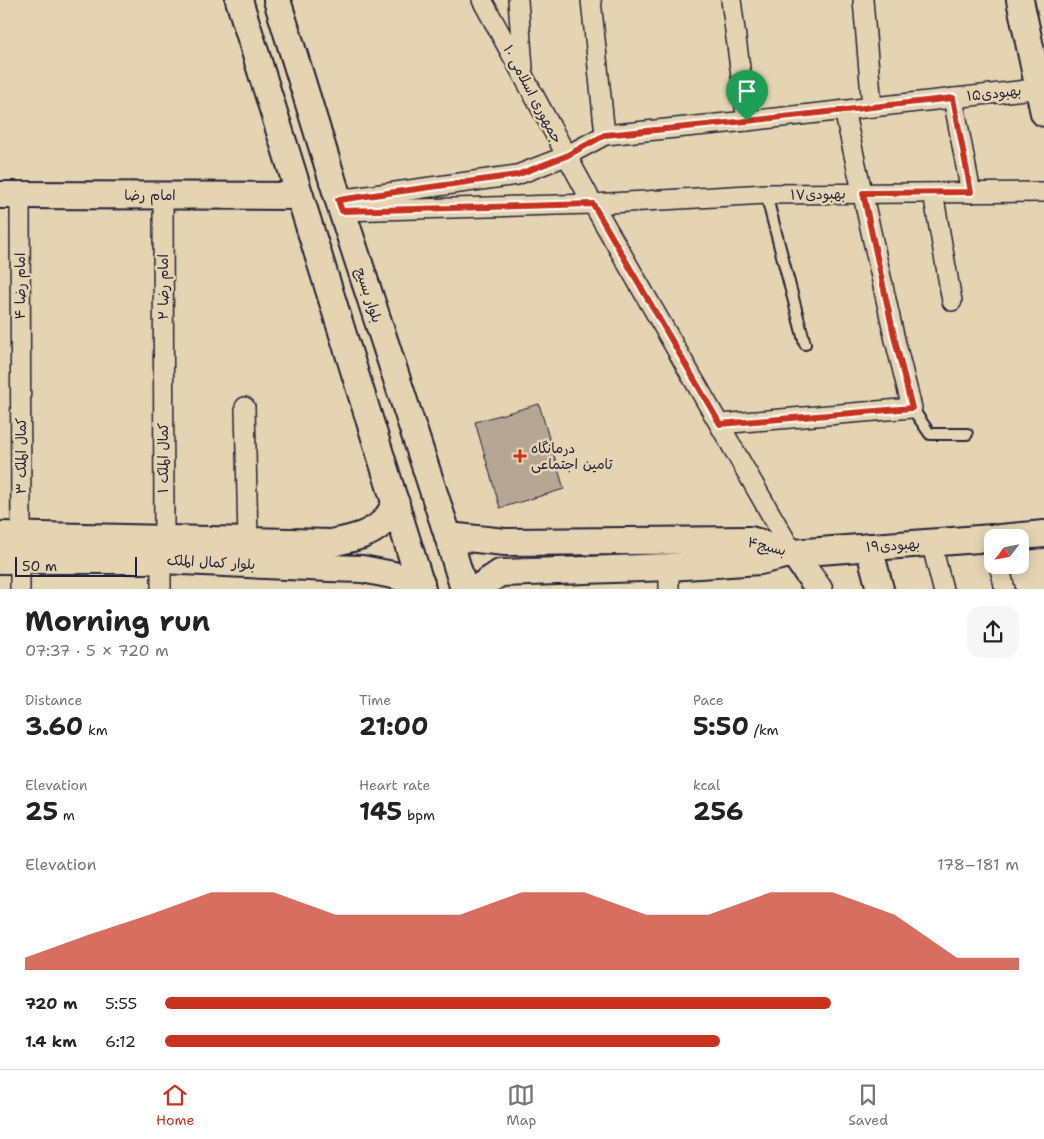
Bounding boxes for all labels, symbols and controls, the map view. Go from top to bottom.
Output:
street label: جمهوری اسلامی ۱۰ [499,42,567,147]
pin [726,70,768,121]
icon: arrive [733,77,761,105]
street label: بهبودی۱۵ [966,81,1022,105]
street label: بهبودی۱۷ [790,185,846,203]
street label: امام رضا [124,186,176,206]
street label: امام رضا ۴ [11,253,31,319]
street label: امام رضا ۲ [154,254,174,320]
street label: بلوار بسیج [351,265,386,325]
street label: کمال الملک ۳ [12,418,30,494]
street label: کمال الملک ۱ [154,423,172,493]
place label: درمانگاه تامین اجتماعی [531,439,613,473]
marker: درمانگاه تامین اجتماعی [513,449,527,463]
north arrow [984,529,1029,574]
map controls [984,529,1029,574]
street label: بسیج۴ [746,533,788,560]
street label: بهبودی۱۹ [865,534,921,556]
street label: بلوار کمال الملک [166,551,256,573]
scale bar [15,554,138,577]
text: 50 m [22,557,57,575]
text: Morning run [25,602,210,640]
button: share [967,606,1019,658]
text: 07:37 · 5 × 720 m [25,640,169,661]
text: Distance [25,691,82,709]
text: Time [359,691,391,709]
text: Pace [693,691,724,709]
text: 3.60 [25,709,83,743]
text: 21:00 [359,709,429,743]
text: 5:50 [693,709,749,743]
text: km [83,721,108,739]
text: /km [749,721,779,739]
text: Elevation [25,776,88,794]
text: Heart rate [359,776,430,794]
text: kcal [693,776,720,794]
text: 25 [25,794,58,828]
text: 145 [359,794,402,828]
text: 256 [693,794,744,828]
text: m [58,806,75,824]
text: bpm [402,806,435,824]
text: Elevation [25,854,97,875]
text: 178–181 m [937,854,1019,875]
text: 720 m [25,993,78,1014]
text: 5:55 [105,993,137,1014]
text: 1.4 km [25,1031,77,1052]
text: 6:12 [105,1031,136,1052]
tab: Home [156,1081,194,1129]
tab: Map [506,1081,536,1129]
tab: Saved [848,1081,888,1129]

